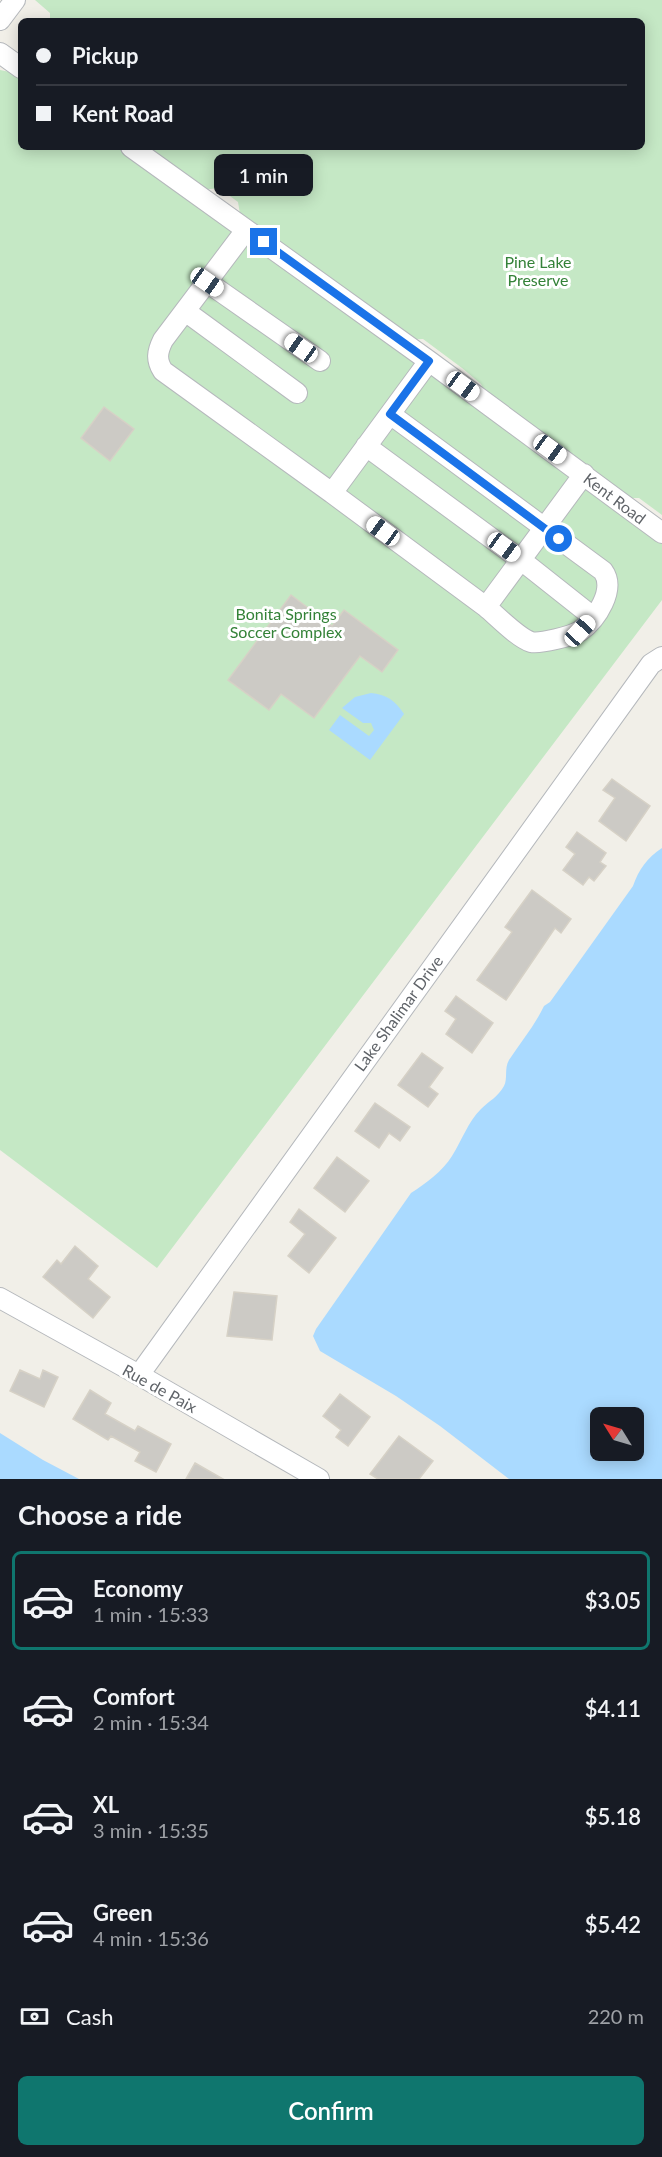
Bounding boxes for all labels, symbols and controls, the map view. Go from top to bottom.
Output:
text: Pickup [72,42,138,69]
text: Kent Road [72,100,174,127]
callout: 1 min [214,155,314,197]
text: 1 min [239,163,288,187]
route end [250,228,277,255]
park label: Pine Lake Preserve [504,252,572,289]
car [187,264,227,300]
car [281,330,321,366]
car [443,368,483,404]
car [530,431,570,467]
street label: Kent Road [580,469,650,527]
car [363,513,403,549]
route start [545,525,572,552]
car [484,529,524,565]
park label: Bonita Springs Soccer Complex [230,604,342,641]
car [561,612,599,650]
street label: Lake Shalimar Drive [350,951,446,1075]
street label: Rue de Paix [120,1360,200,1416]
north arrow [590,1407,644,1461]
map controls [590,1407,644,1461]
text: Choose a ride [18,1498,182,1531]
icon: car [21,1574,75,1628]
text: Economy [93,1575,183,1602]
text: $3.05 [585,1587,641,1614]
text: 1 min · 15:33 [93,1602,209,1626]
icon: car [21,1682,75,1736]
text: Comfort [93,1683,175,1710]
text: $4.11 [585,1695,641,1722]
text: 2 min · 15:34 [93,1710,209,1734]
icon: car [21,1790,75,1844]
text: XL [93,1791,119,1818]
text: $5.18 [585,1803,641,1830]
text: 3 min · 15:35 [93,1818,209,1842]
icon: car [21,1898,75,1952]
text: Green [93,1899,153,1926]
text: $5.42 [585,1911,641,1938]
text: 4 min · 15:36 [93,1926,209,1950]
icon: cash [18,2000,51,2033]
text: Cash [66,2003,113,2030]
text: 220 m [588,2004,644,2028]
button: Confirm [18,2076,644,2145]

